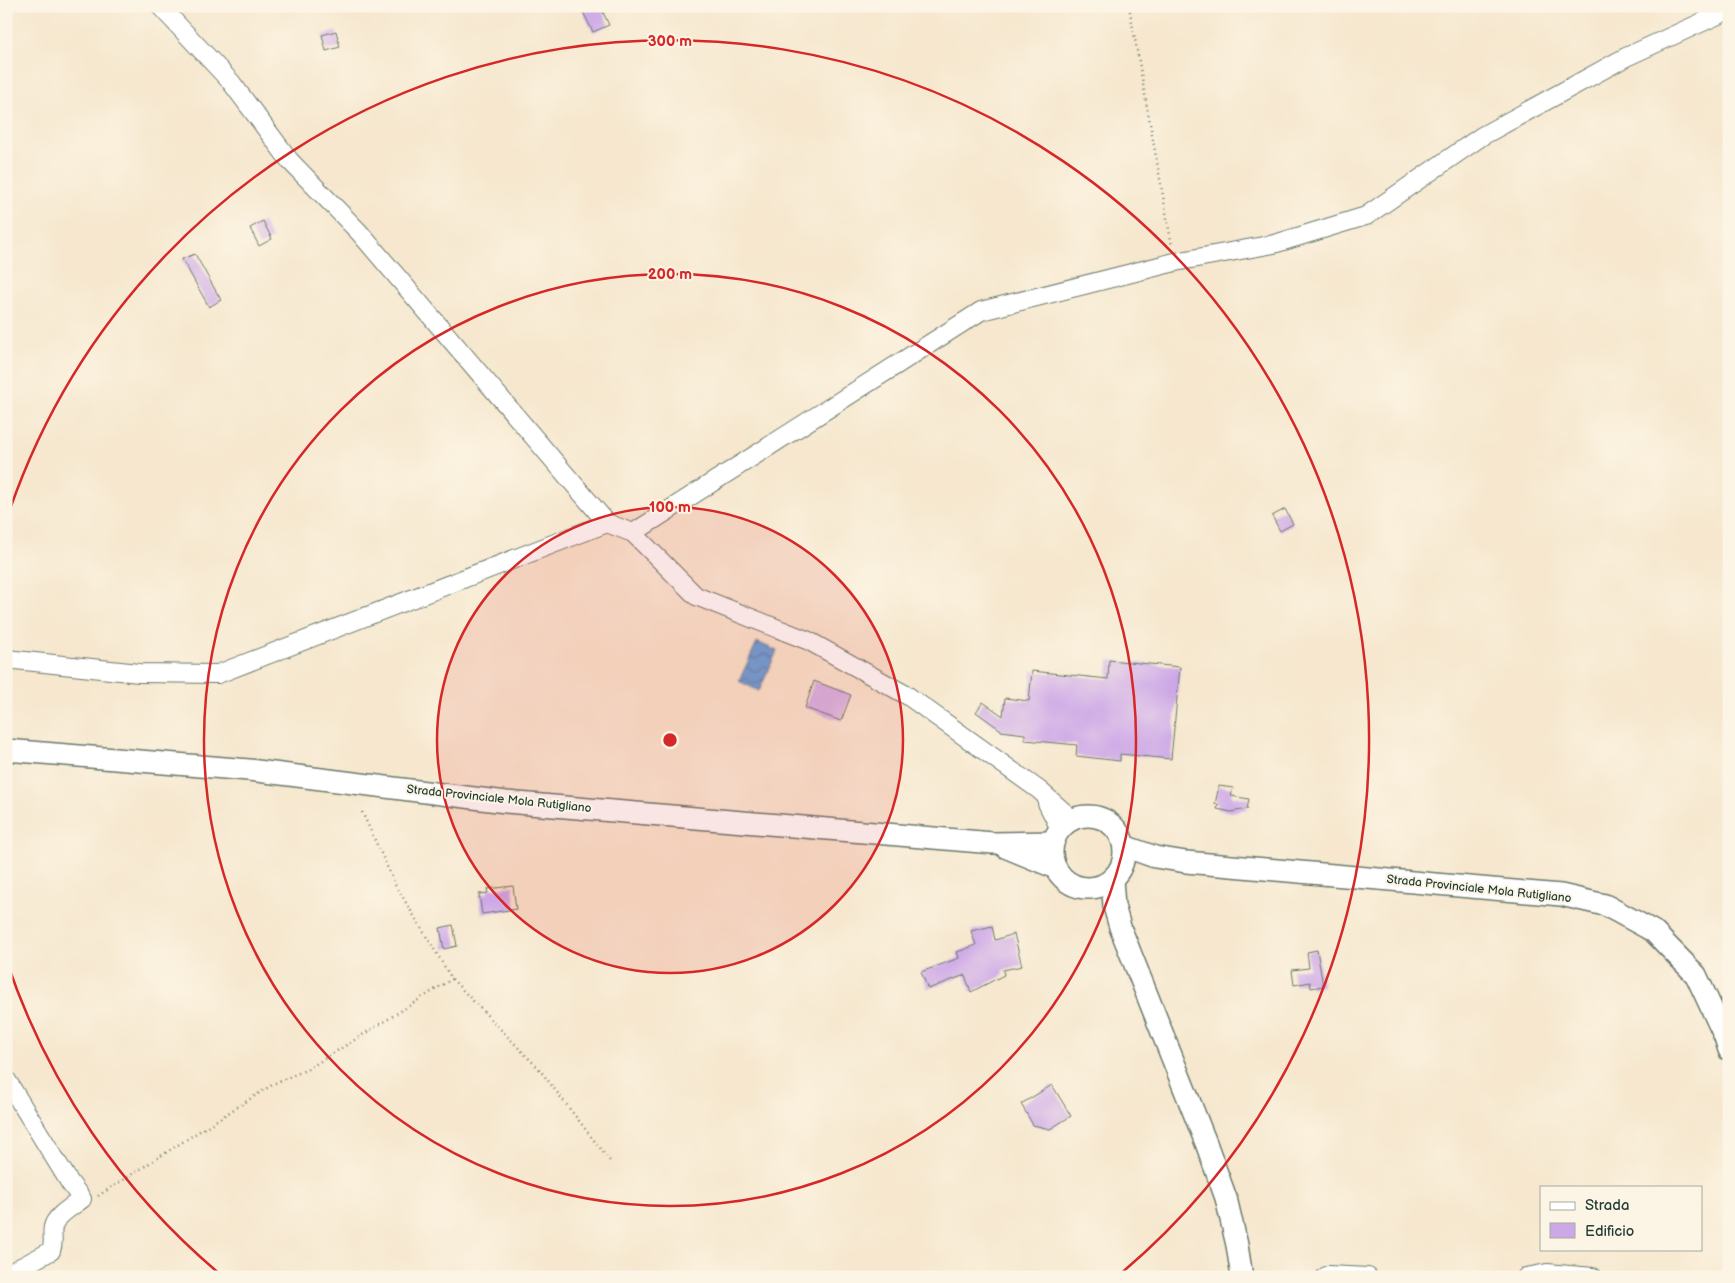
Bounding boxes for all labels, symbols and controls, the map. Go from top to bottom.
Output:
text: 300 m [648,32,692,51]
text: 200 m [648,265,692,284]
text: 100 m [649,498,691,517]
centre of rings [661,731,679,749]
street label: Strada Provinciale Mola Rutigliano [406,782,592,816]
street label: Strada Provinciale Mola Rutigliano [1386,872,1572,906]
legend [1540,1186,1702,1250]
text: Strada [1585,1196,1629,1215]
text: Edificio [1585,1222,1634,1241]

